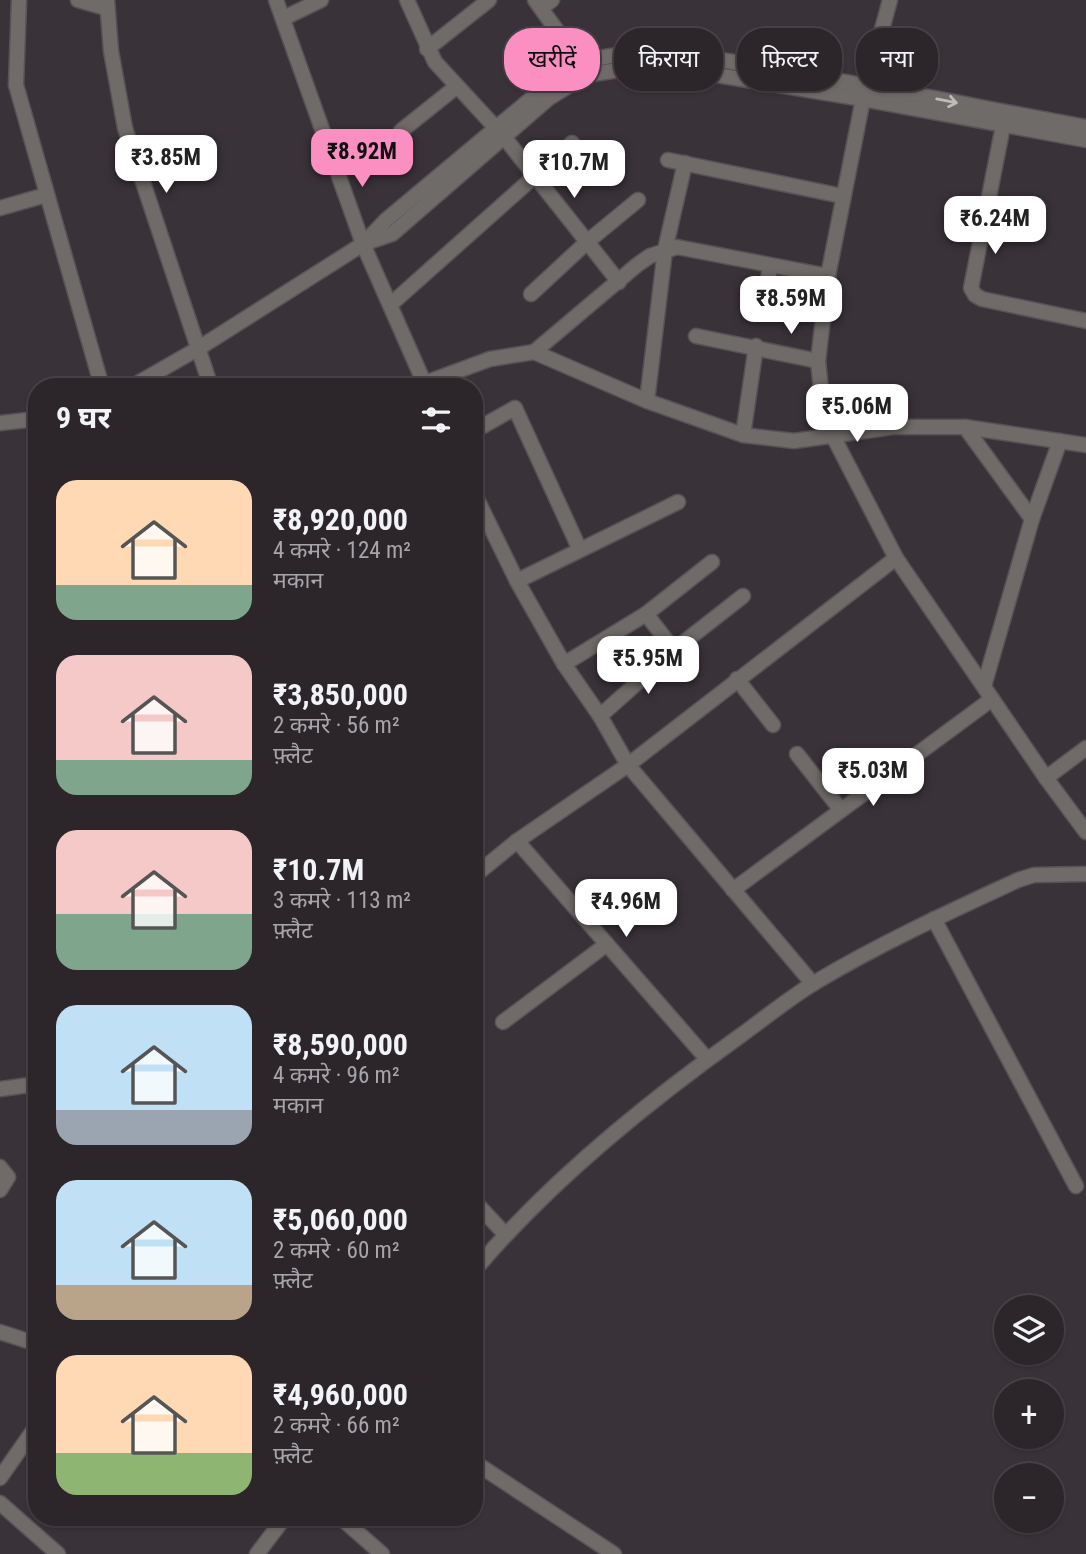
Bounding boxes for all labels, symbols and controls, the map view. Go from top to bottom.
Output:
chip: खरीदें [504,28,600,91]
chip: किराया [614,28,723,91]
chip: फ़िल्टर [737,28,842,91]
chip: नया [856,28,938,91]
one-way arrow [935,94,958,108]
pin: ₹8.92M [305,130,419,189]
pin: ₹3.85M [109,136,223,195]
text: ₹8.92M [327,138,397,165]
pin: ₹10.7M [517,140,631,200]
text: ₹3.85M [131,144,201,171]
text: ₹10.7M [539,149,609,176]
pin: ₹6.24M [938,196,1052,256]
text: ₹6.24M [960,205,1030,232]
pin: ₹8.59M [734,276,848,336]
text: ₹8.59M [756,285,826,312]
pin: ₹5.06M [800,384,914,444]
text: ₹5.06M [822,393,892,420]
text: 9 घर [56,400,111,435]
icon: filters [417,401,455,439]
text: ₹8,920,000 [273,502,408,537]
icon: home [112,508,196,592]
text: 4 कमरे · 124 m² [273,537,411,564]
text: मकान [273,567,323,594]
pin: ₹5.95M [591,636,705,696]
text: ₹5.95M [613,645,683,672]
text: ₹3,850,000 [273,677,408,712]
icon: home [112,683,196,767]
text: 2 कमरे · 56 m² [273,712,400,739]
text: फ़्लैट [273,742,313,769]
pin: ₹5.03M [816,748,930,808]
text: ₹5.03M [838,757,908,784]
text: ₹10.7M [273,852,364,887]
icon: home [112,858,196,942]
pin: ₹4.96M [569,880,683,939]
text: 3 कमरे · 113 m² [273,887,411,914]
text: ₹4.96M [591,888,661,915]
text: फ़्लैट [273,917,313,944]
text: ₹8,590,000 [273,1027,408,1062]
icon: home [112,1033,196,1117]
text: 4 कमरे · 96 m² [273,1062,400,1089]
text: मकान [273,1092,323,1119]
text: ₹5,060,000 [273,1202,408,1237]
icon: home [112,1208,196,1292]
text: 2 कमरे · 60 m² [273,1237,400,1264]
text: फ़्लैट [273,1267,313,1294]
map controls [994,1295,1064,1533]
button: layers [994,1295,1064,1365]
text: ₹4,960,000 [273,1377,408,1412]
button: + [994,1379,1064,1449]
icon: home [112,1383,196,1467]
text: 2 कमरे · 66 m² [273,1412,400,1439]
text: फ़्लैट [273,1442,313,1469]
button: − [994,1463,1064,1533]

